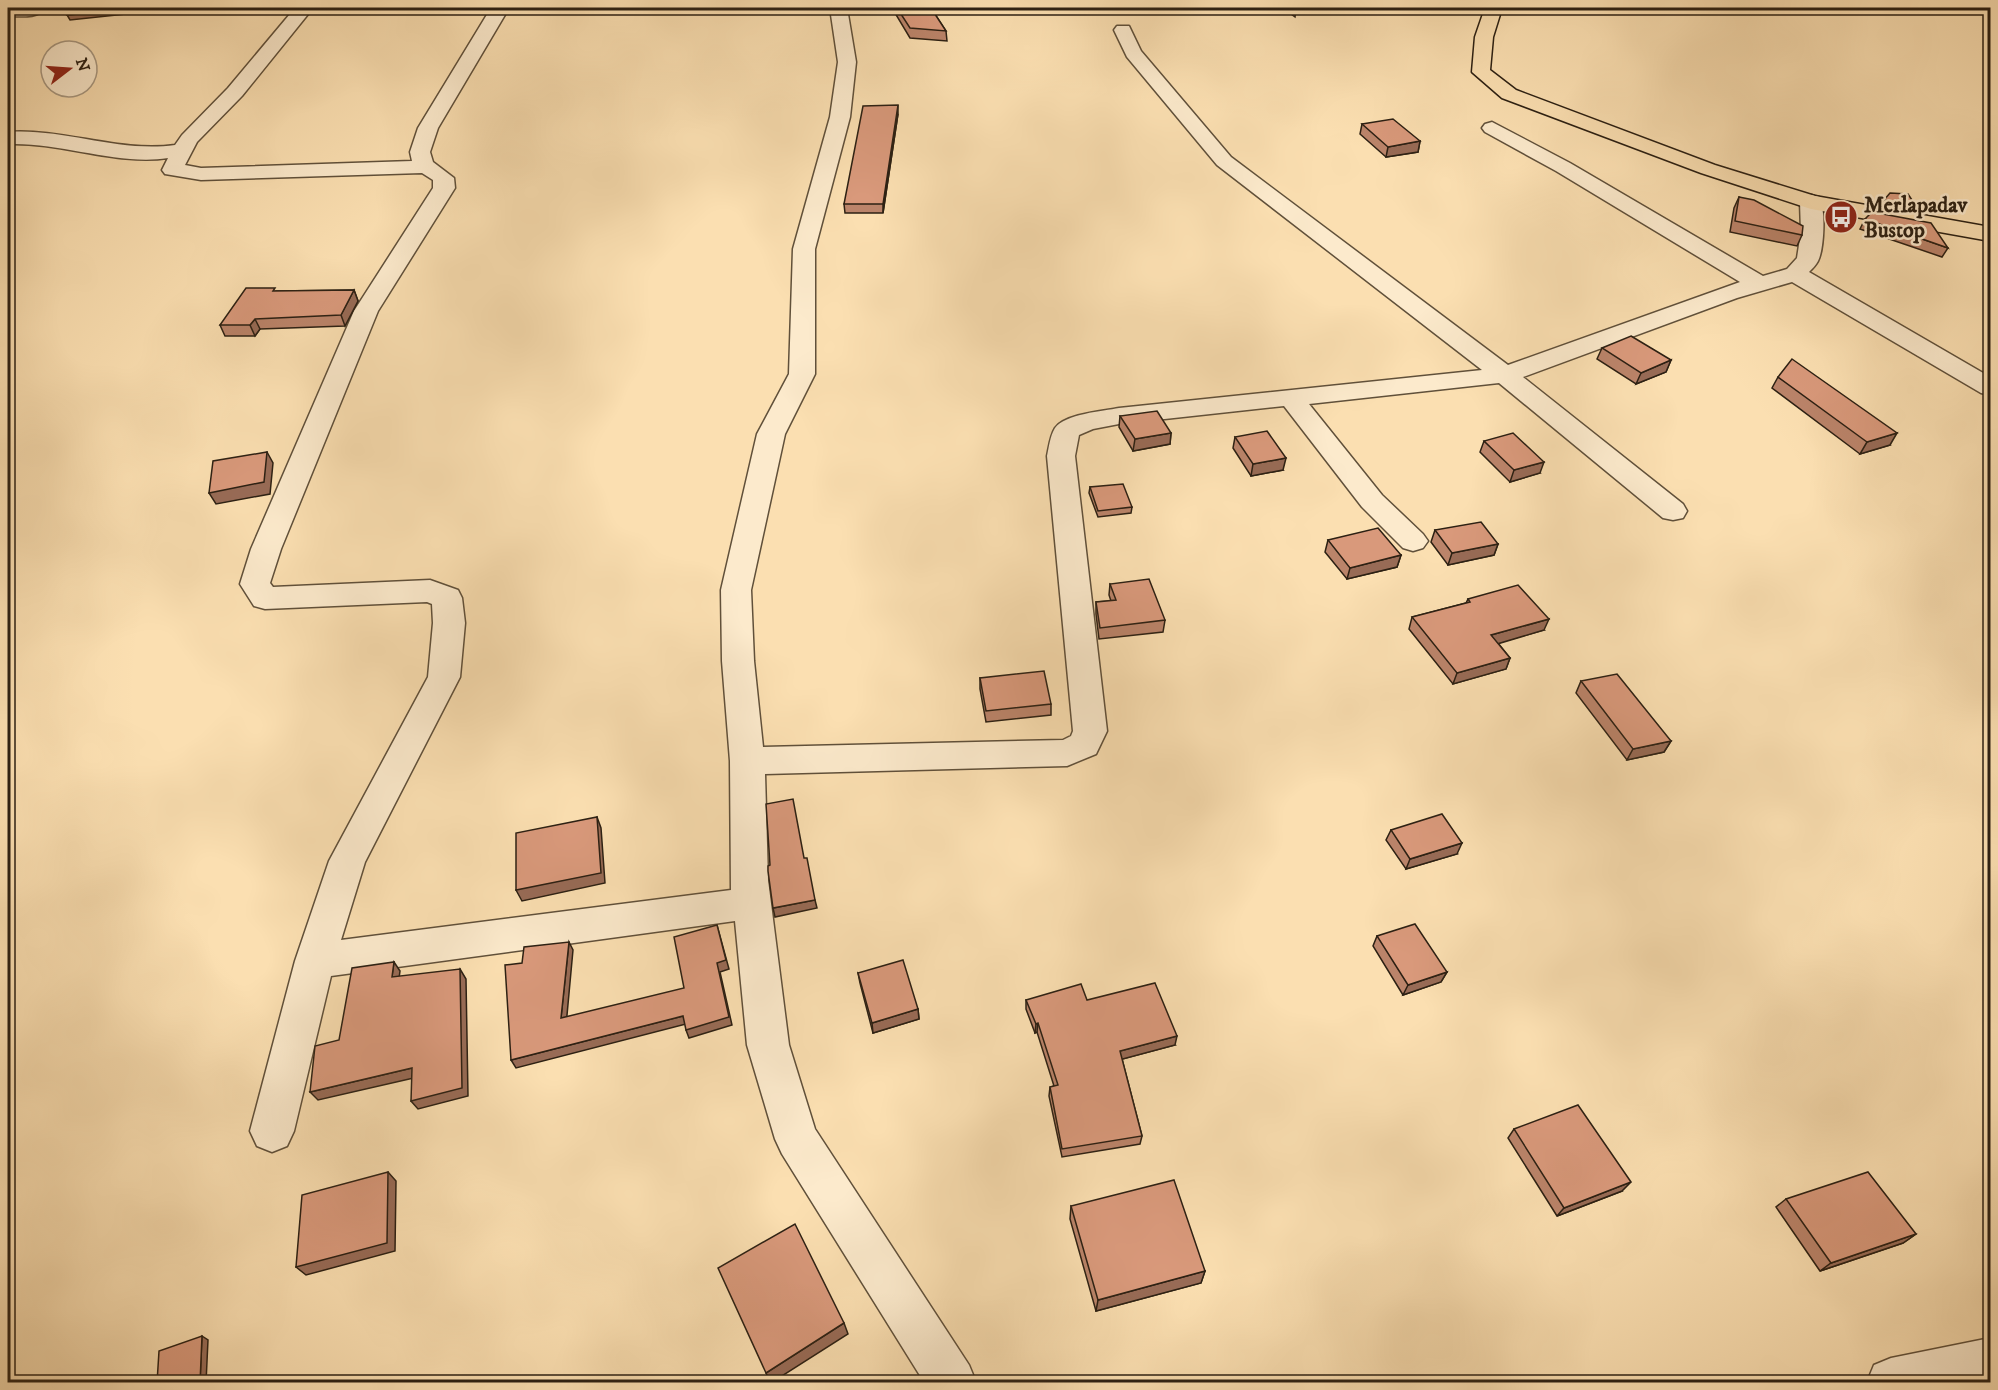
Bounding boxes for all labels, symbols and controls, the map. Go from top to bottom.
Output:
north arrow [39,39,99,99]
text: N [71,56,94,74]
place label: Merlapadav Bustop [1864,192,1969,244]
bus stop icon: Merlapadav Bustop [1823,199,1859,235]

